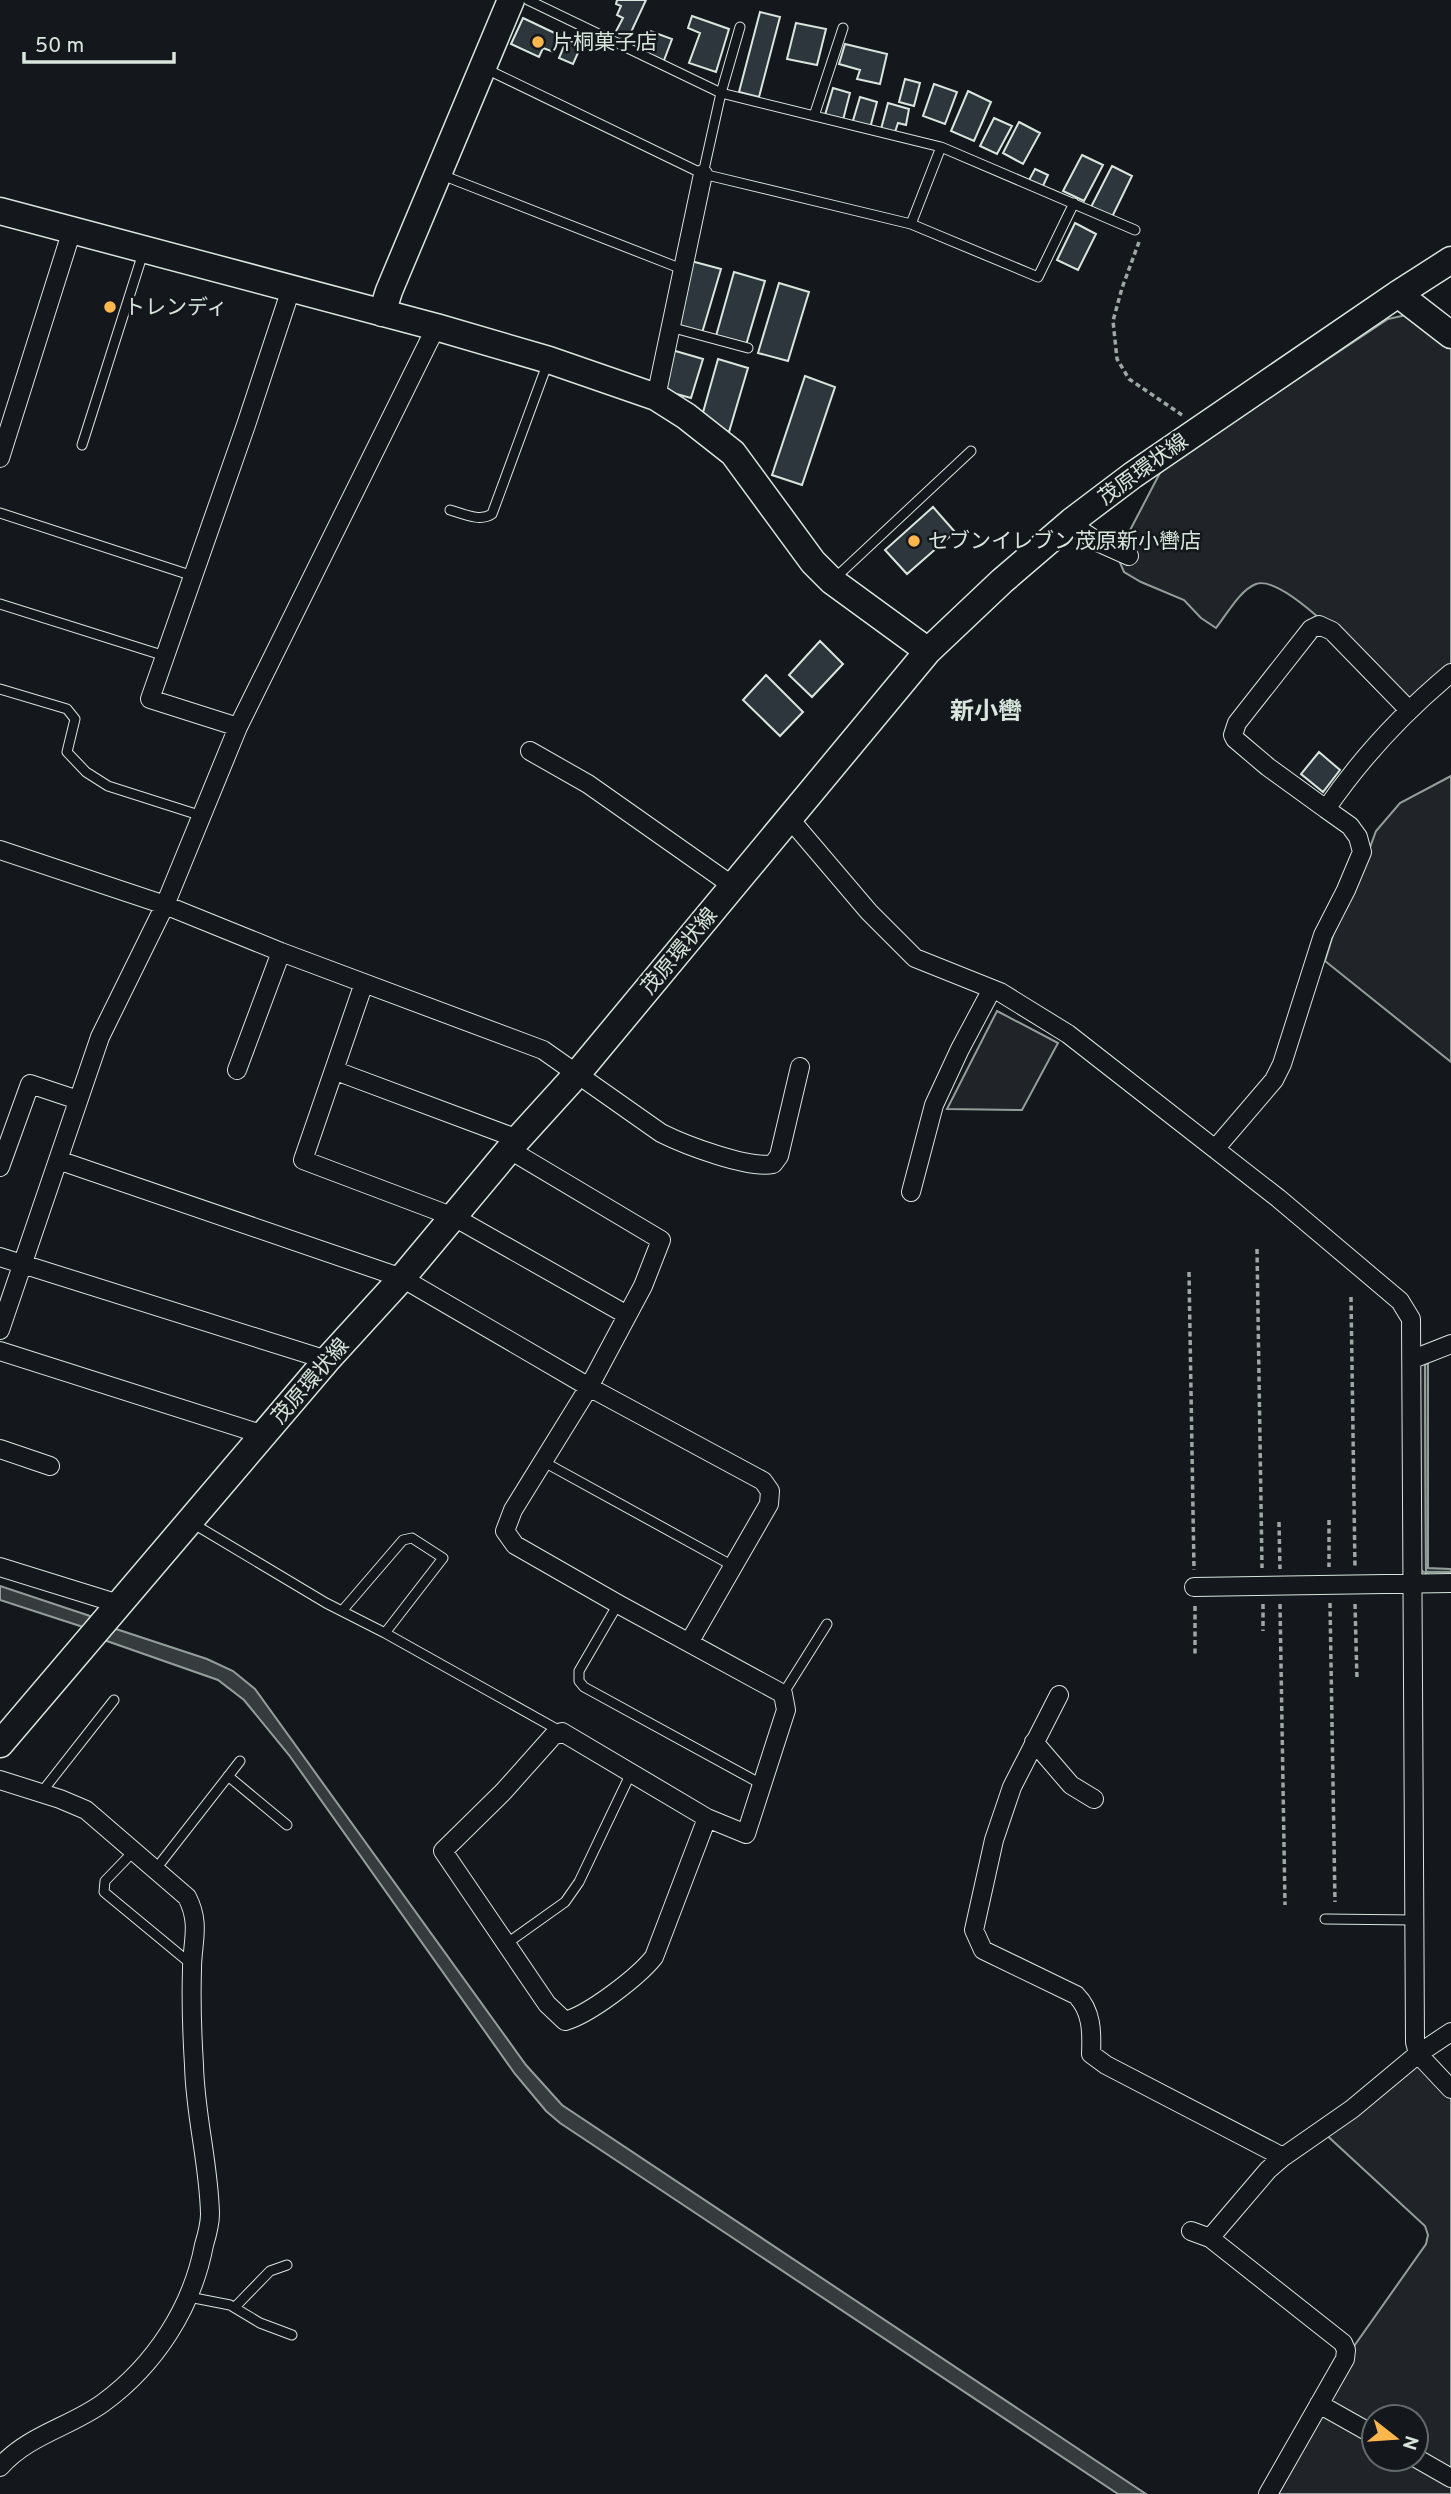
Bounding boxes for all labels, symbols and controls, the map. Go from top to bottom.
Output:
scale bar [24,21,175,65]
place label: 片桐菓子店 [552,30,657,57]
text: 50 m [35,33,84,60]
marker: 片桐菓子店 [530,34,546,50]
place label: トレンディ [124,295,228,322]
marker: トレンディ [102,299,118,315]
street label: 茂原環状線 [1093,428,1194,512]
place label: セブンイレブン茂原新小轡店 [928,529,1201,556]
marker: セブンイレブン茂原新小轡店 [906,533,922,549]
district label: 新小轡 [950,698,1022,728]
street label: 茂原環状線 [636,903,724,1001]
street label: 茂原環状線 [267,1334,356,1430]
north arrow [1360,2403,1430,2473]
text: N [1396,2432,1423,2452]

